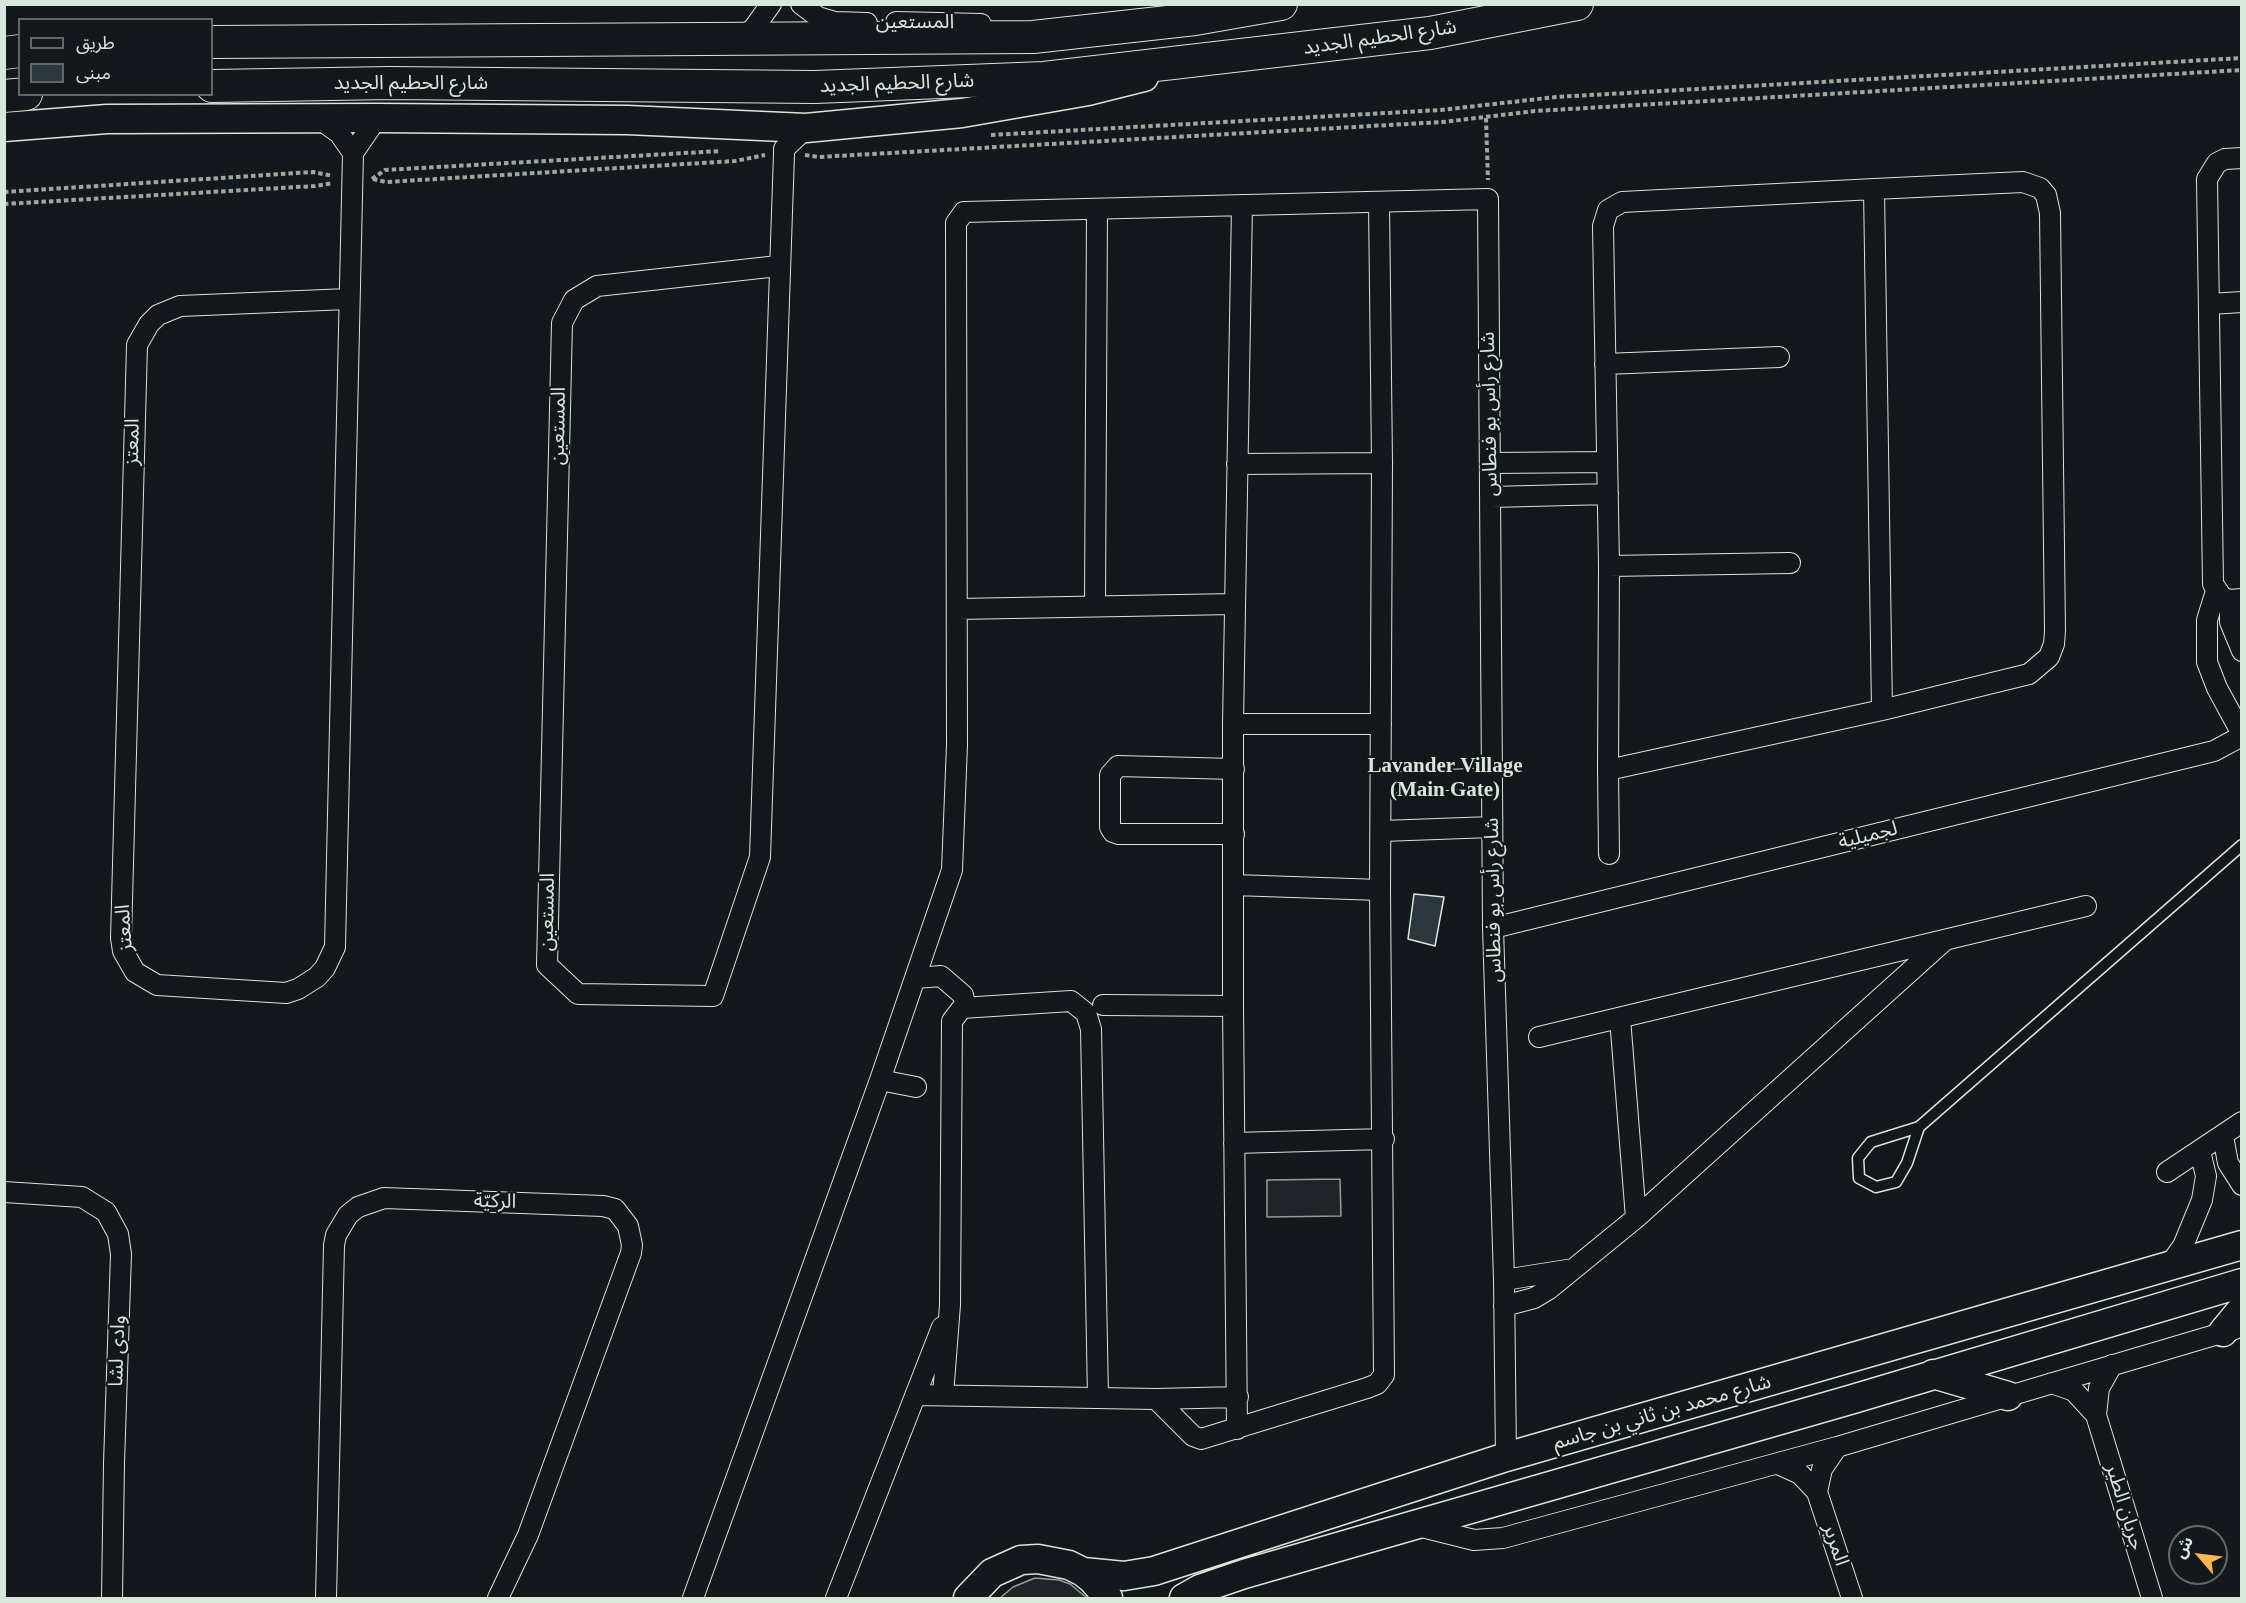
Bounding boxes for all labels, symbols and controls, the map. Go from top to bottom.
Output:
street label: المستعين [876,11,954,35]
street label: شارع الحطيم الجديد [1302,15,1458,61]
legend [18,18,213,96]
text: طريق [76,33,115,53]
text: مبنى [76,63,111,83]
street label: شارع الحطيم الجديد [819,69,975,99]
street label: شارع الحطيم الجديد [334,72,488,96]
street label: شارع رأس بو فنطاس [1477,332,1503,496]
street label: المستعين [546,387,572,465]
street label: المعتز [121,418,145,466]
district label: Lavander Village (Main Gate) [1368,754,1522,804]
street label: لجميلية [1836,817,1900,855]
street label: شارع رأس بو فنطاس [1481,818,1507,982]
street label: المستعين [535,873,561,951]
street label: المعتز [111,904,139,952]
street label: الركيّة [473,1189,517,1215]
street label: وادى لشا [105,1315,131,1387]
street label: شارع محمد بن ثاني بن جاسم [1550,1370,1774,1456]
street label: جريان الطير [2099,1461,2149,1553]
street label: المرير [1817,1521,1853,1569]
north arrow [2168,1525,2228,1585]
text: ش [2171,1534,2196,1561]

